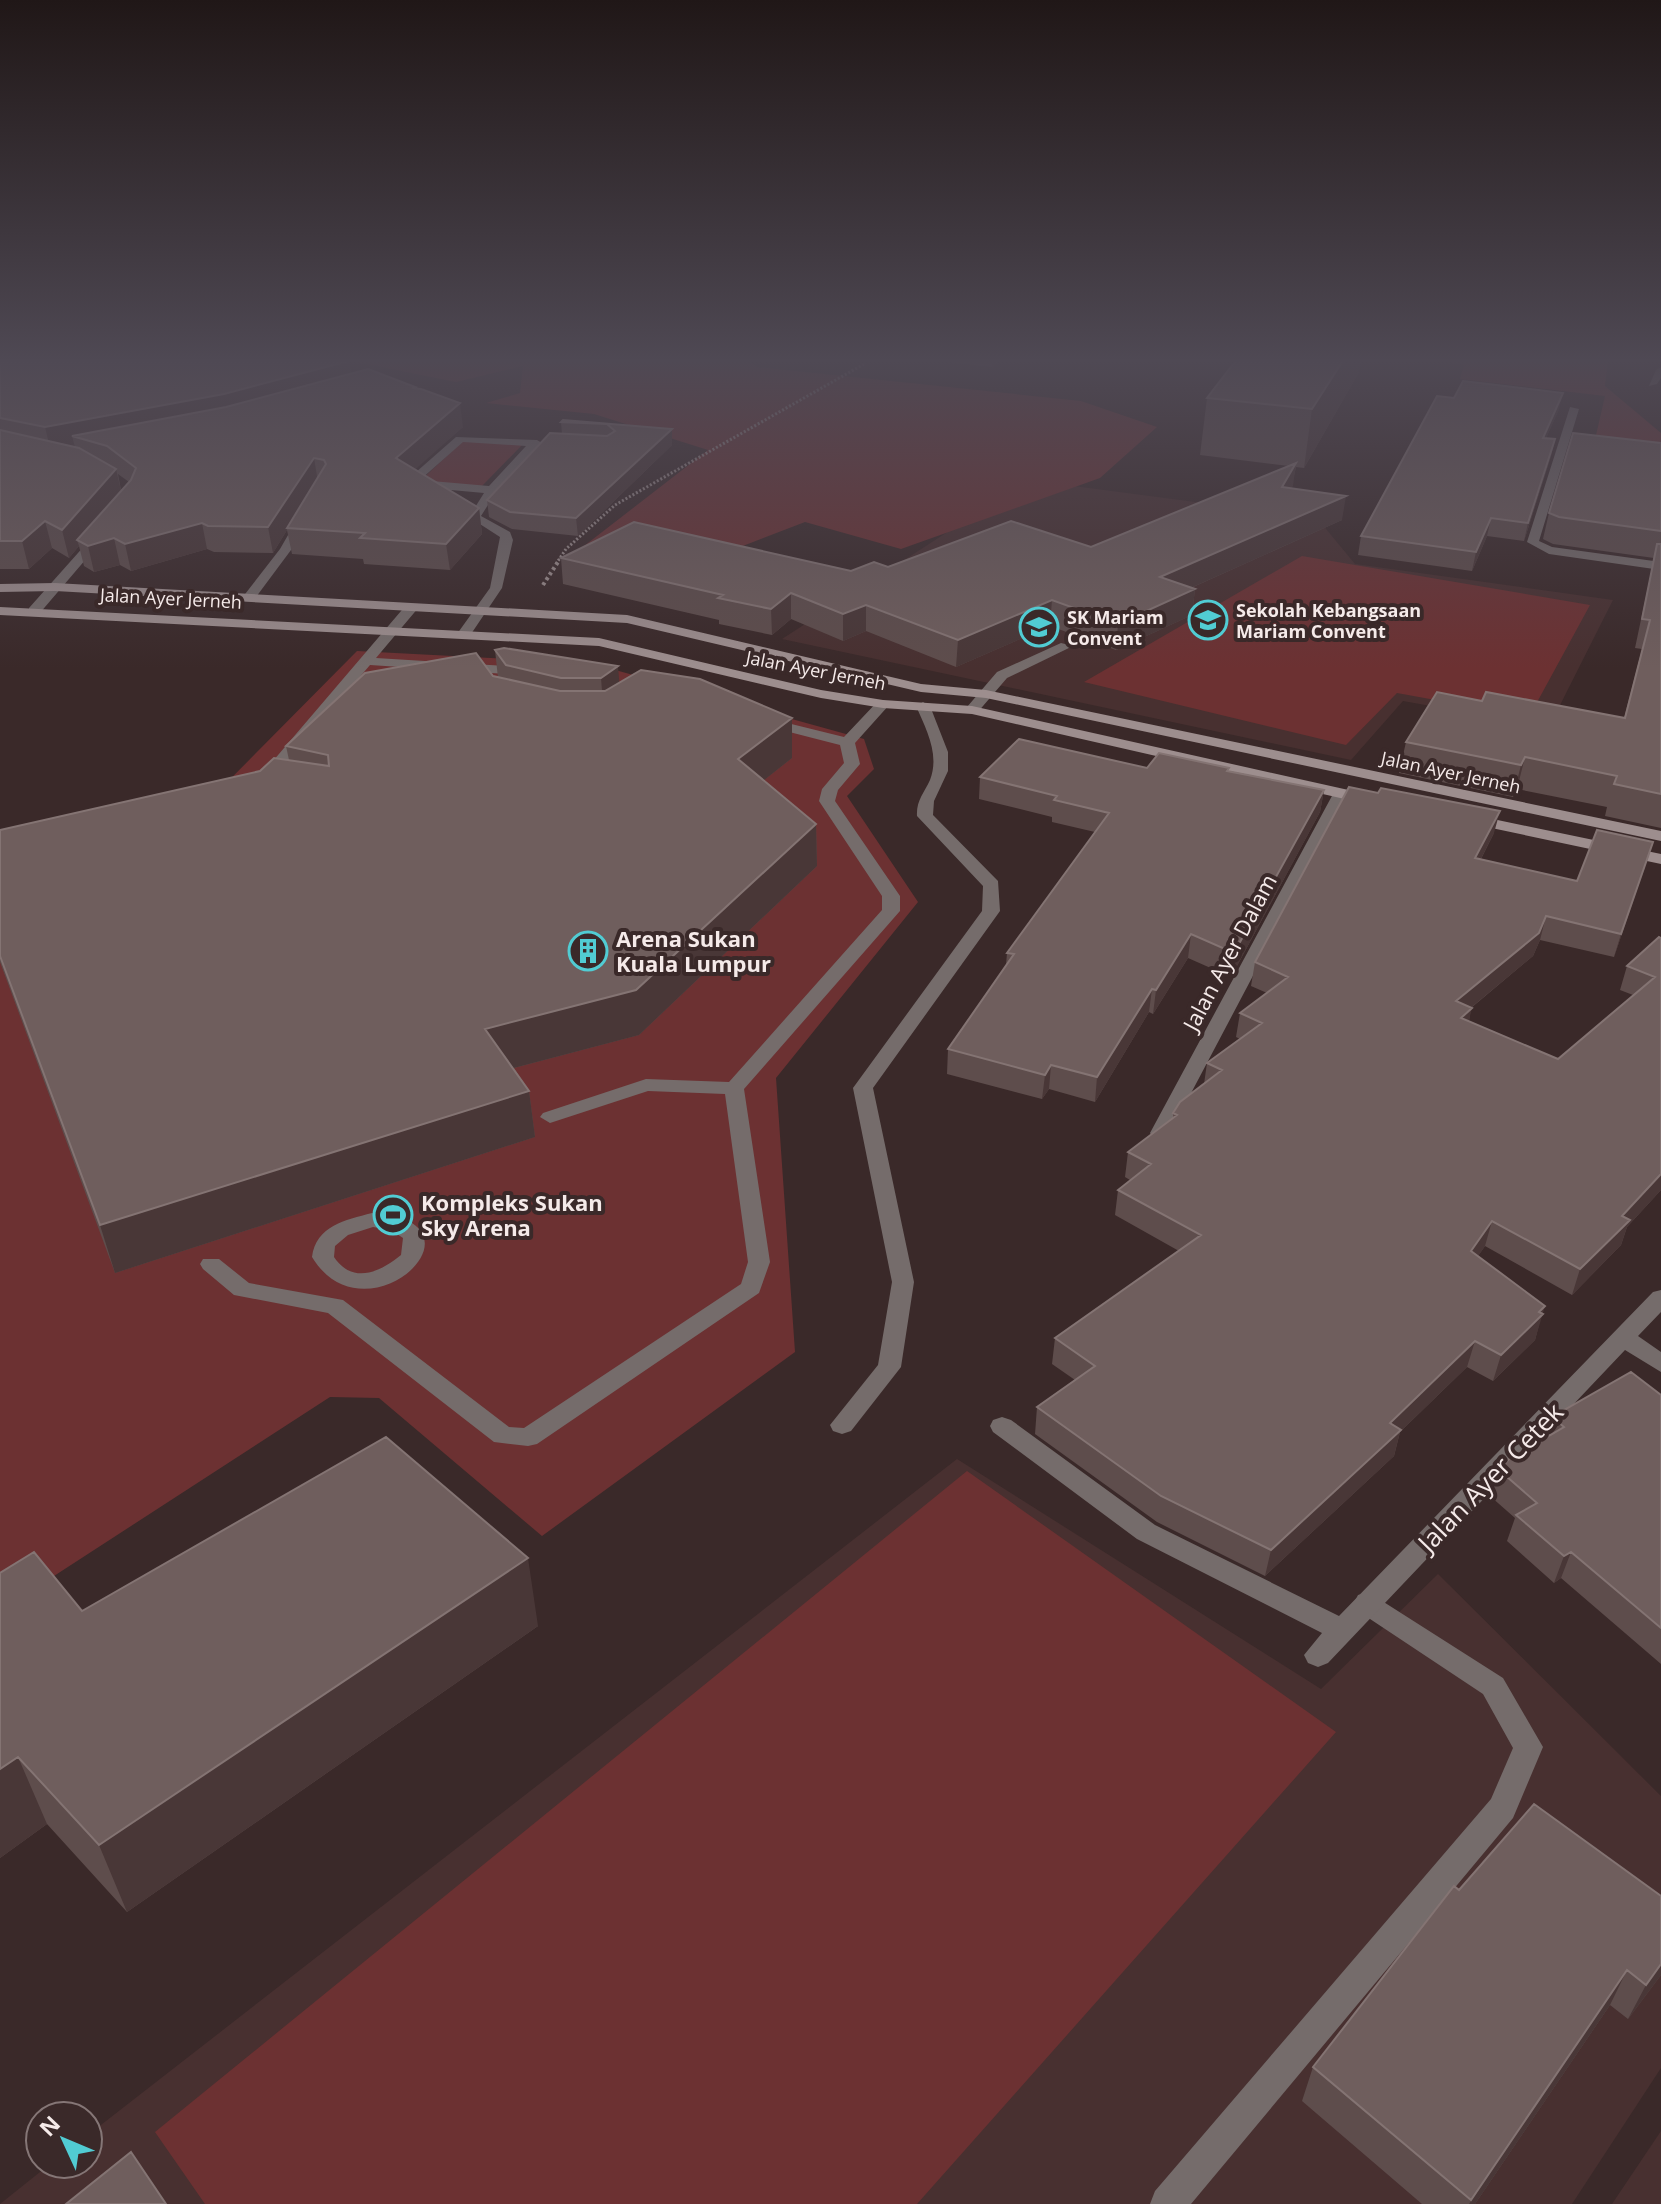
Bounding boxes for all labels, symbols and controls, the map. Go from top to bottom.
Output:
street label: Jalan Ayer Jerneh [97,582,243,614]
place label: Sekolah Kebangsaan Mariam Convent [1236,598,1421,643]
school or university icon: Sekolah Kebangsaan Mariam Convent [1187,599,1229,641]
place label: SK Mariam Convent [1067,605,1164,650]
school or university icon: SK Mariam Convent [1018,606,1060,648]
street label: Jalan Ayer Jerneh [742,644,888,695]
street label: Jalan Ayer Jerneh [1377,745,1523,799]
street label: Jalan Ayer Dalam [1174,868,1283,1037]
place label: Arena Sukan Kuala Lumpur [616,923,771,978]
building icon: Arena Sukan Kuala Lumpur [567,930,609,972]
place label: Kompleks Sukan Sky Arena [421,1187,603,1242]
sports icon: Kompleks Sukan Sky Arena [372,1194,414,1236]
street label: Jalan Ayer Cetek [1407,1394,1571,1562]
north arrow [24,2100,104,2180]
text: N [32,2109,66,2142]

